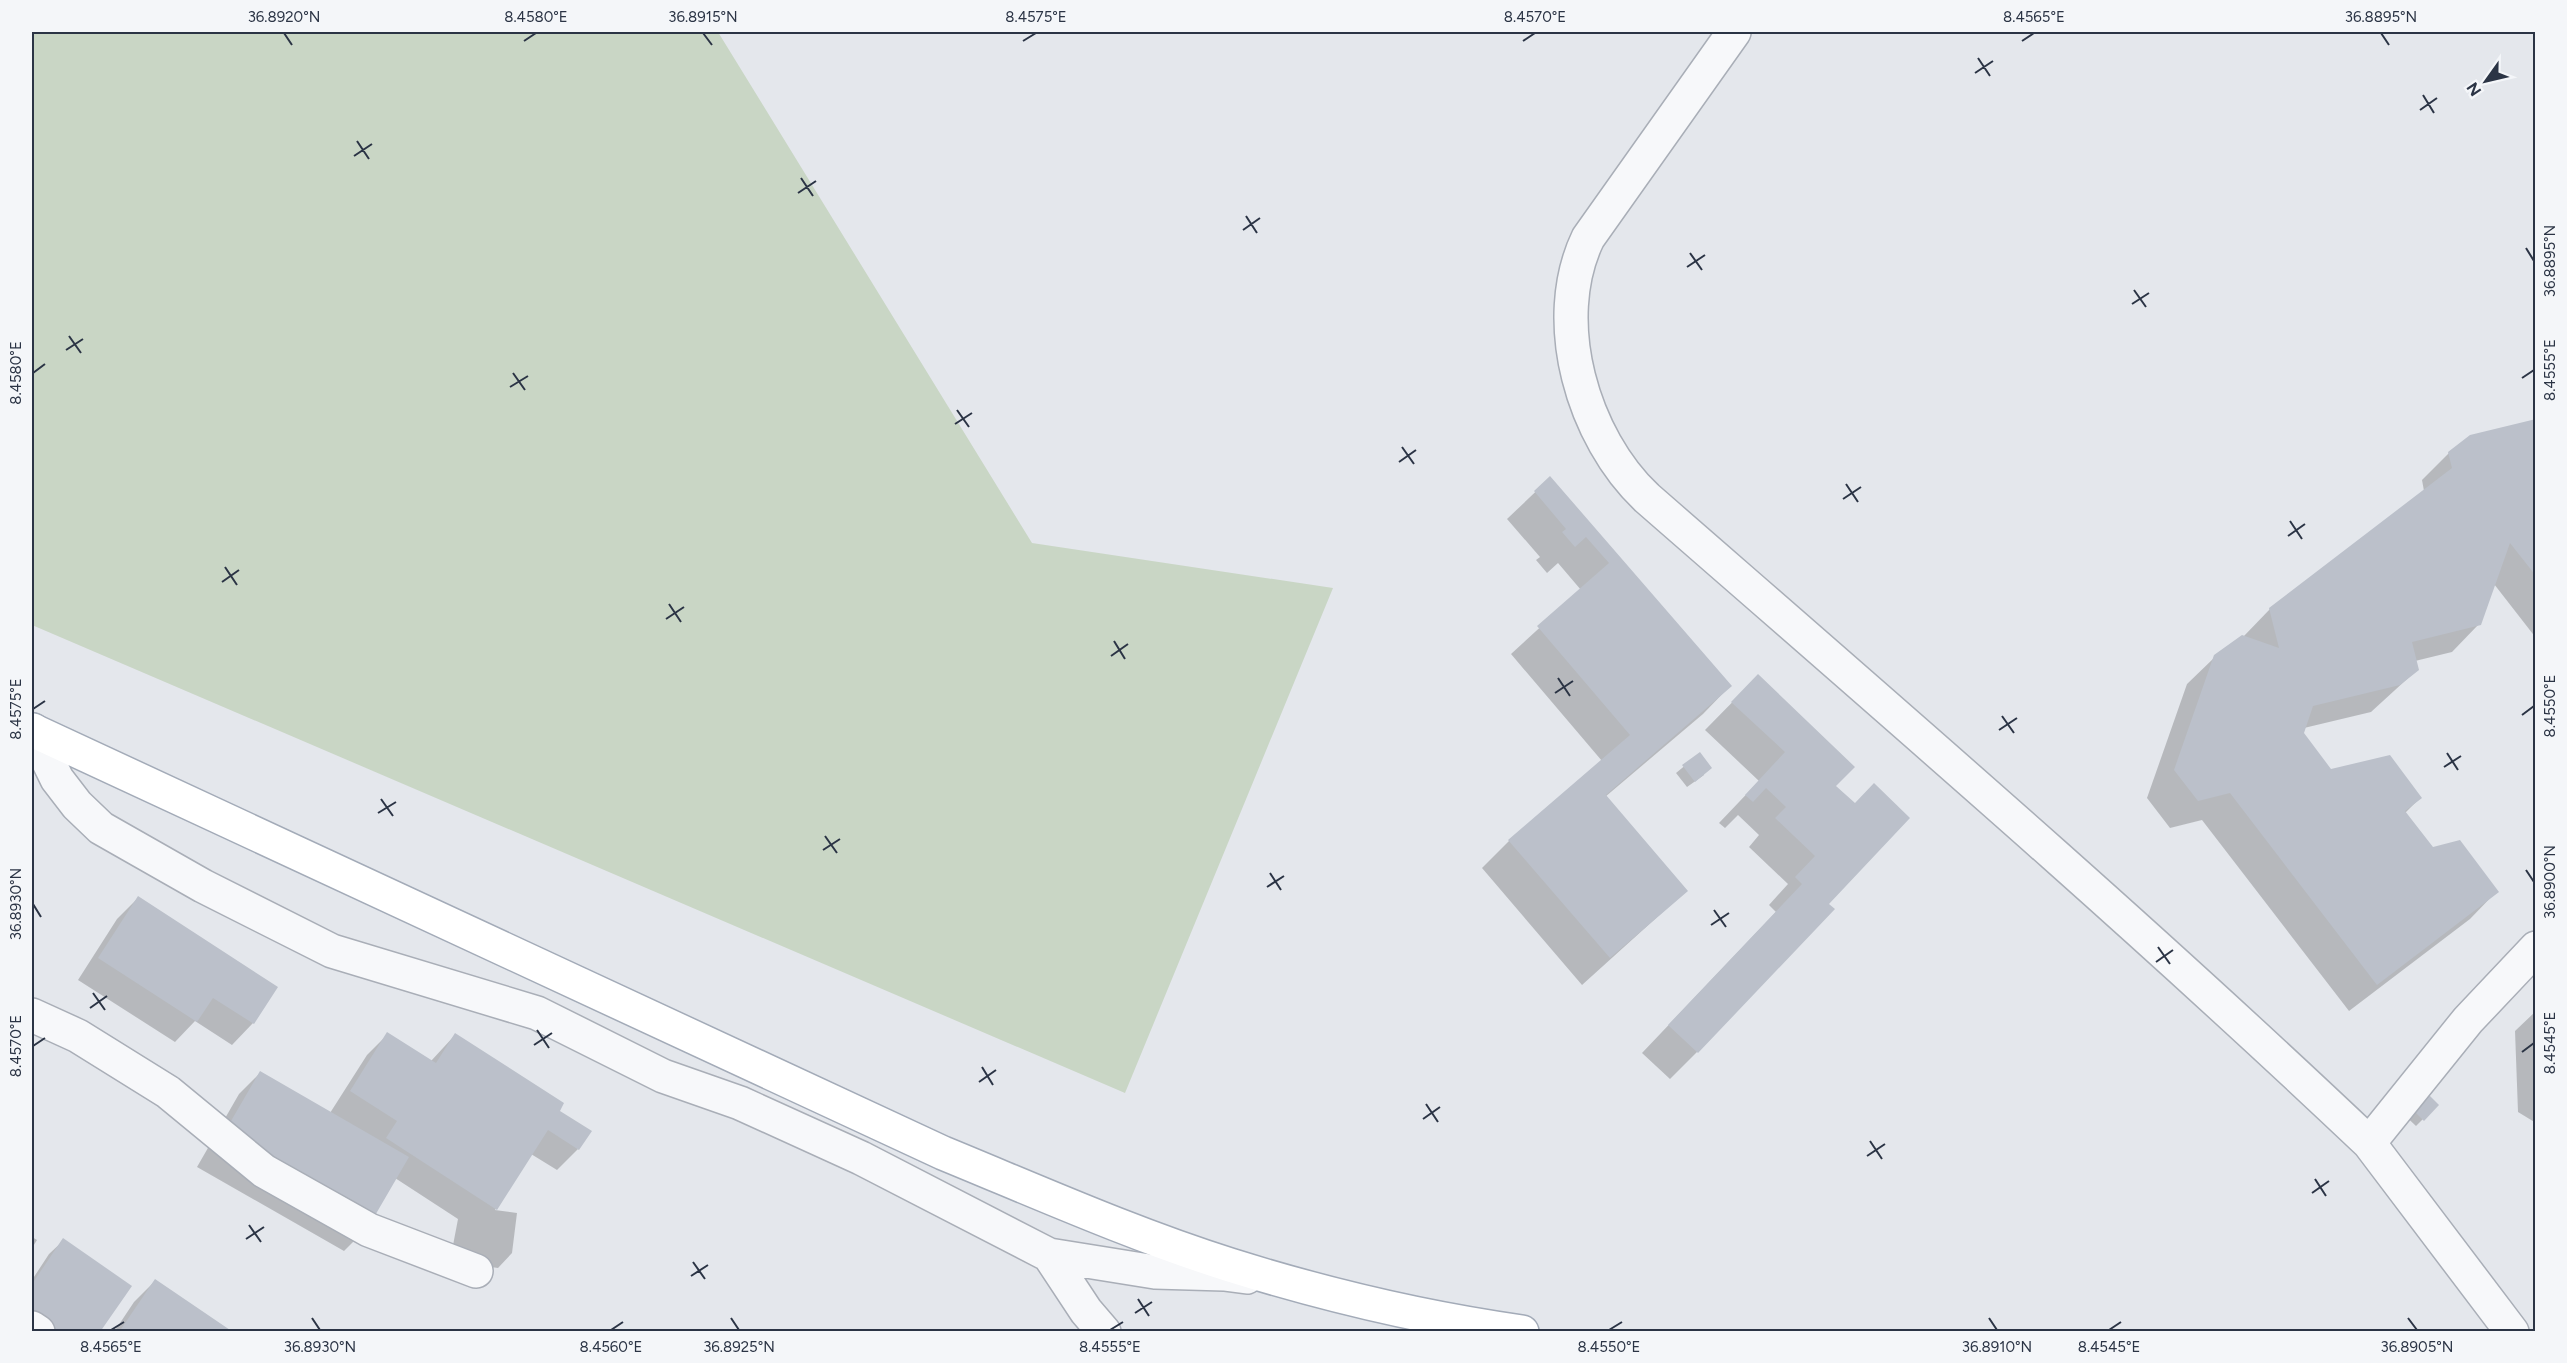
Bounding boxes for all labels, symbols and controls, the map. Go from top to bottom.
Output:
text: 36.8920°N [248,8,320,26]
text: 8.4580°E [504,8,568,26]
text: 36.8915°N [668,8,738,26]
text: 8.4575°E [1005,8,1067,26]
text: 8.4570°E [1504,8,1566,26]
text: 8.4565°E [2003,8,2065,26]
text: 36.8895°N [2345,8,2417,26]
north arrow [2456,51,2516,111]
text: N [2463,79,2485,100]
text: 36.8895°N [2541,225,2559,297]
text: 8.4555°E [2541,339,2559,401]
text: 8.4580°E [7,341,25,405]
text: 8.4550°E [2541,675,2559,737]
text: 8.4575°E [7,678,25,740]
text: 36.8900°N [2541,845,2559,919]
text: 36.8930°N [7,868,25,940]
text: 8.4545°E [2541,1012,2559,1074]
text: 8.4570°E [7,1015,25,1077]
text: 8.4565°E [80,1338,142,1356]
text: 36.8930°N [284,1338,356,1356]
text: 8.4560°E [580,1338,642,1356]
text: 36.8925°N [703,1338,775,1356]
text: 8.4555°E [1079,1338,1141,1356]
text: 8.4550°E [1578,1338,1640,1356]
text: 36.8910°N [1962,1338,2032,1356]
text: 8.4545°E [2078,1338,2140,1356]
text: 36.8905°N [2381,1338,2453,1356]

